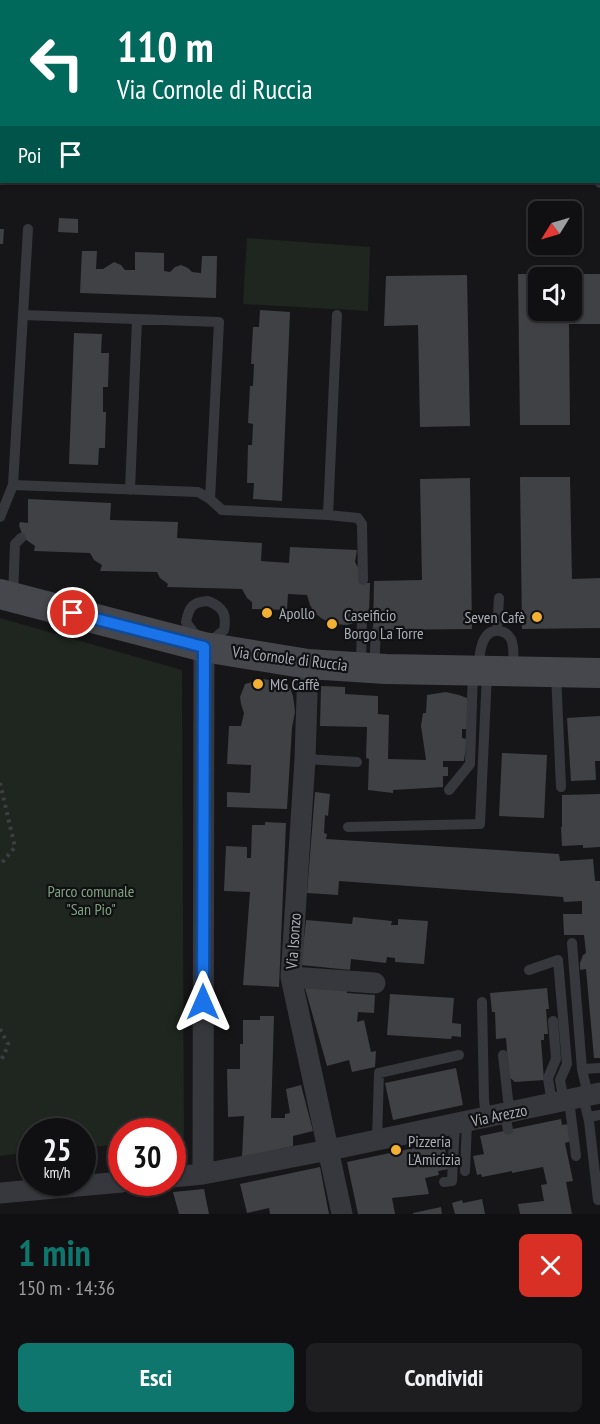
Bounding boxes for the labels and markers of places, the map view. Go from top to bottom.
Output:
pin [47,587,98,638]
place label: Apollo [279,603,315,623]
place label: Caseificio Borgo La Torre [344,605,424,643]
marker: Apollo [260,606,274,620]
place label: Seven Cafè [464,607,525,627]
marker: Seven Cafè [530,610,544,624]
marker: Caseificio Borgo La Torre [325,617,339,631]
place label: MG Caffè [270,674,320,694]
marker: MG Caffè [251,677,265,691]
place label: Pizzeria L'Amicizia [408,1131,461,1169]
marker: Pizzeria L'Amicizia [389,1143,403,1157]

